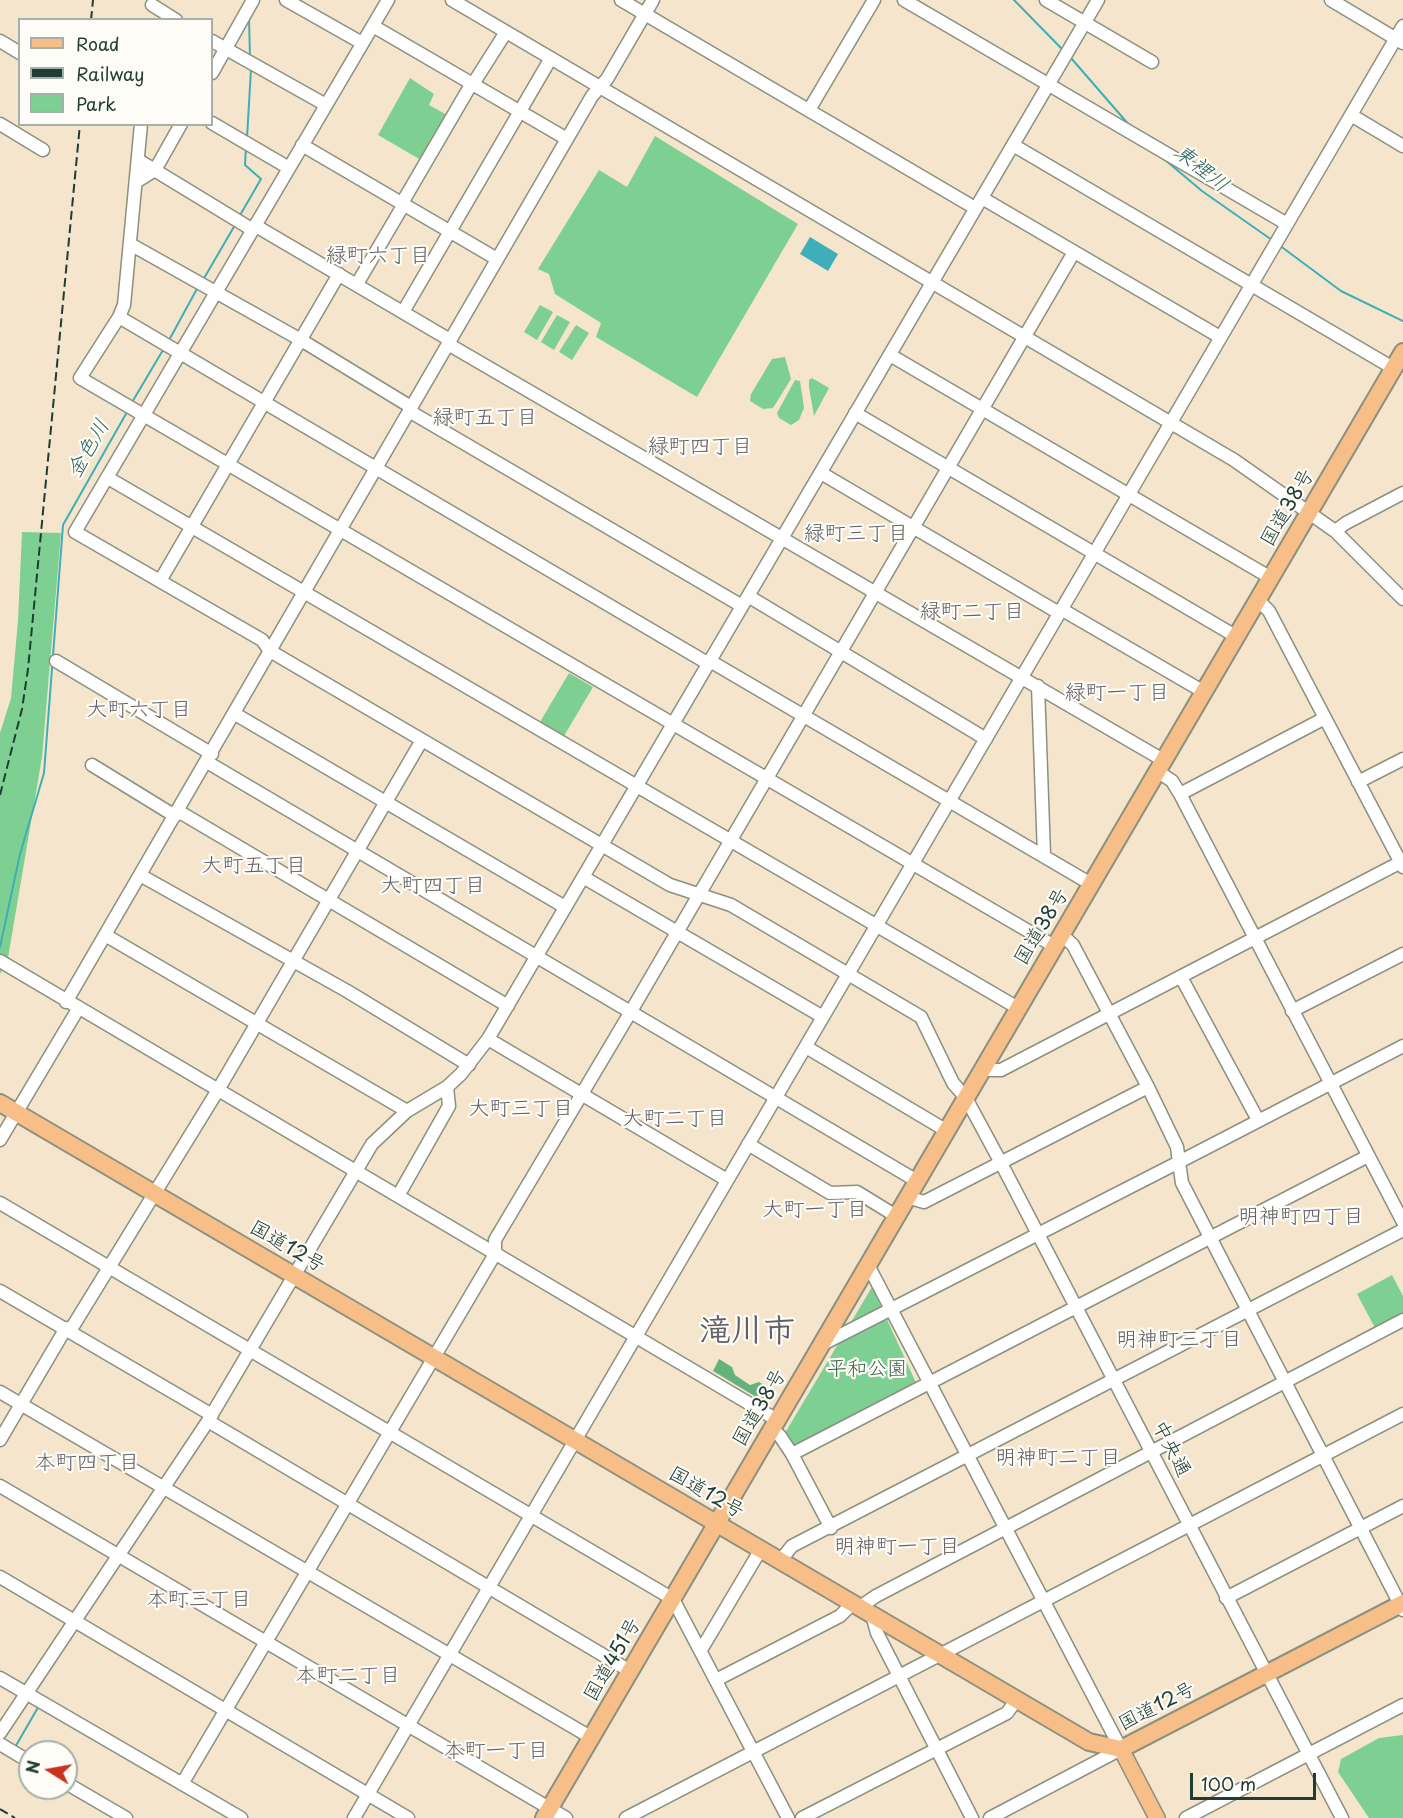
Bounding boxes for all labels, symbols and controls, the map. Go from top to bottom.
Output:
legend [18,18,213,126]
text: Road [76,30,120,57]
text: Railway [76,60,144,87]
text: Park [76,90,116,117]
water label: 東裡川 [1169,139,1233,199]
district label: 緑町六丁目 [326,243,430,269]
district label: 緑町五丁目 [433,405,537,431]
water label: 金色川 [62,415,116,483]
district label: 緑町四丁目 [648,434,752,460]
street label: 国道38号 [1256,465,1320,551]
district label: 緑町三丁目 [804,521,908,547]
district label: 緑町二丁目 [920,599,1024,625]
district label: 緑町一丁目 [1065,680,1169,706]
district label: 大町六丁目 [87,697,191,723]
district label: 大町五丁目 [202,853,306,879]
district label: 大町四丁目 [381,873,485,899]
street label: 国道38号 [1010,884,1074,970]
district label: 大町三丁目 [469,1096,573,1122]
district label: 大町二丁目 [623,1106,727,1132]
district label: 大町一丁目 [763,1197,867,1223]
district label: 明神町四丁目 [1238,1204,1364,1230]
street label: 国道12号 [245,1216,329,1278]
district label: 滝川市 [699,1313,795,1351]
district label: 明神町三丁目 [1116,1327,1242,1353]
park label: 平和公園 [827,1357,907,1381]
street label: 国道38号 [728,1365,792,1451]
street label: 中央通 [1147,1417,1195,1481]
district label: 明神町二丁目 [995,1445,1121,1471]
district label: 本町四丁目 [35,1450,139,1476]
street label: 国道12号 [664,1462,748,1524]
district label: 明神町一丁目 [834,1534,960,1560]
district label: 本町三丁目 [147,1587,251,1613]
street label: 国道451号 [579,1614,647,1706]
district label: 本町二丁目 [296,1663,400,1689]
street label: 国道12号 [1115,1677,1199,1737]
district label: 本町一丁目 [444,1738,548,1764]
north arrow [18,1740,78,1800]
text: N [19,1758,45,1775]
scale bar [1193,1761,1319,1799]
text: 100 m [1201,1770,1256,1797]

